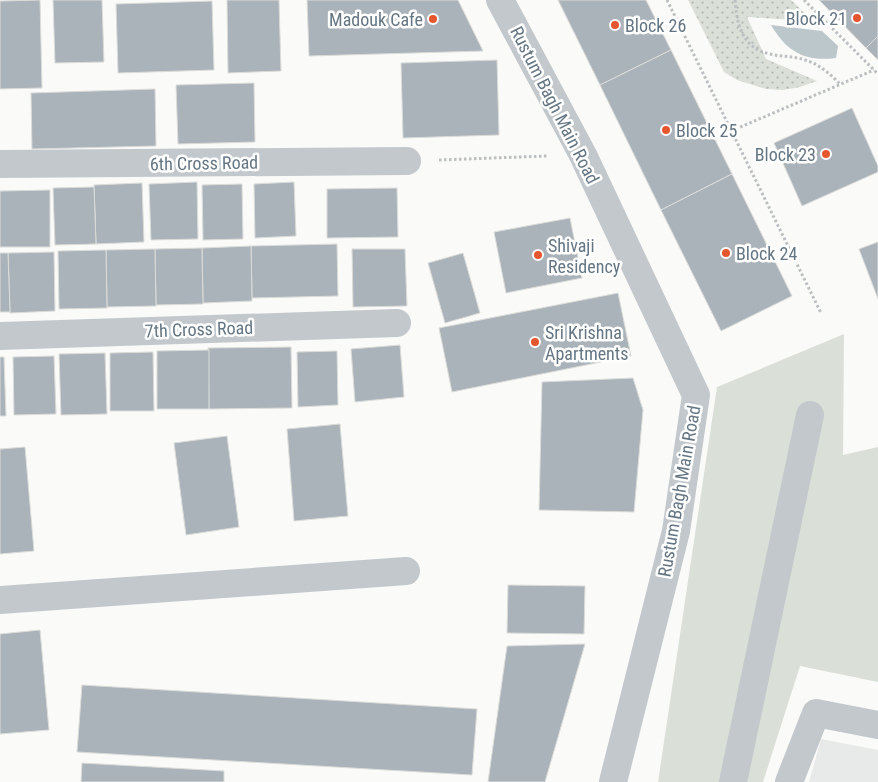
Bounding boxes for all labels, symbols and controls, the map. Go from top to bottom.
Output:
place label: Block 21 [786,8,847,29]
place label: Madouk Cafe [329,9,423,30]
marker: Block 21 [851,12,863,24]
marker: Madouk Cafe [427,13,439,25]
place label: Block 26 [625,15,686,36]
marker: Block 26 [609,19,621,31]
street label: Rustum Bagh Main Road [506,23,604,187]
place label: Block 25 [676,120,737,141]
marker: Block 25 [660,124,672,136]
place label: Block 23 [755,144,816,165]
marker: Block 23 [820,148,832,160]
street label: 6th Cross Road [150,152,258,174]
place label: Shivaji Residency [548,235,621,277]
place label: Block 24 [736,243,797,264]
marker: Block 24 [720,247,732,259]
marker: Shivaji Residency [532,249,544,261]
street label: 7th Cross Road [145,317,253,341]
place label: Sri Krishna Apartments [545,322,628,364]
marker: Sri Krishna Apartments [529,336,541,348]
street label: Rustum Bagh Main Road [654,404,704,578]

